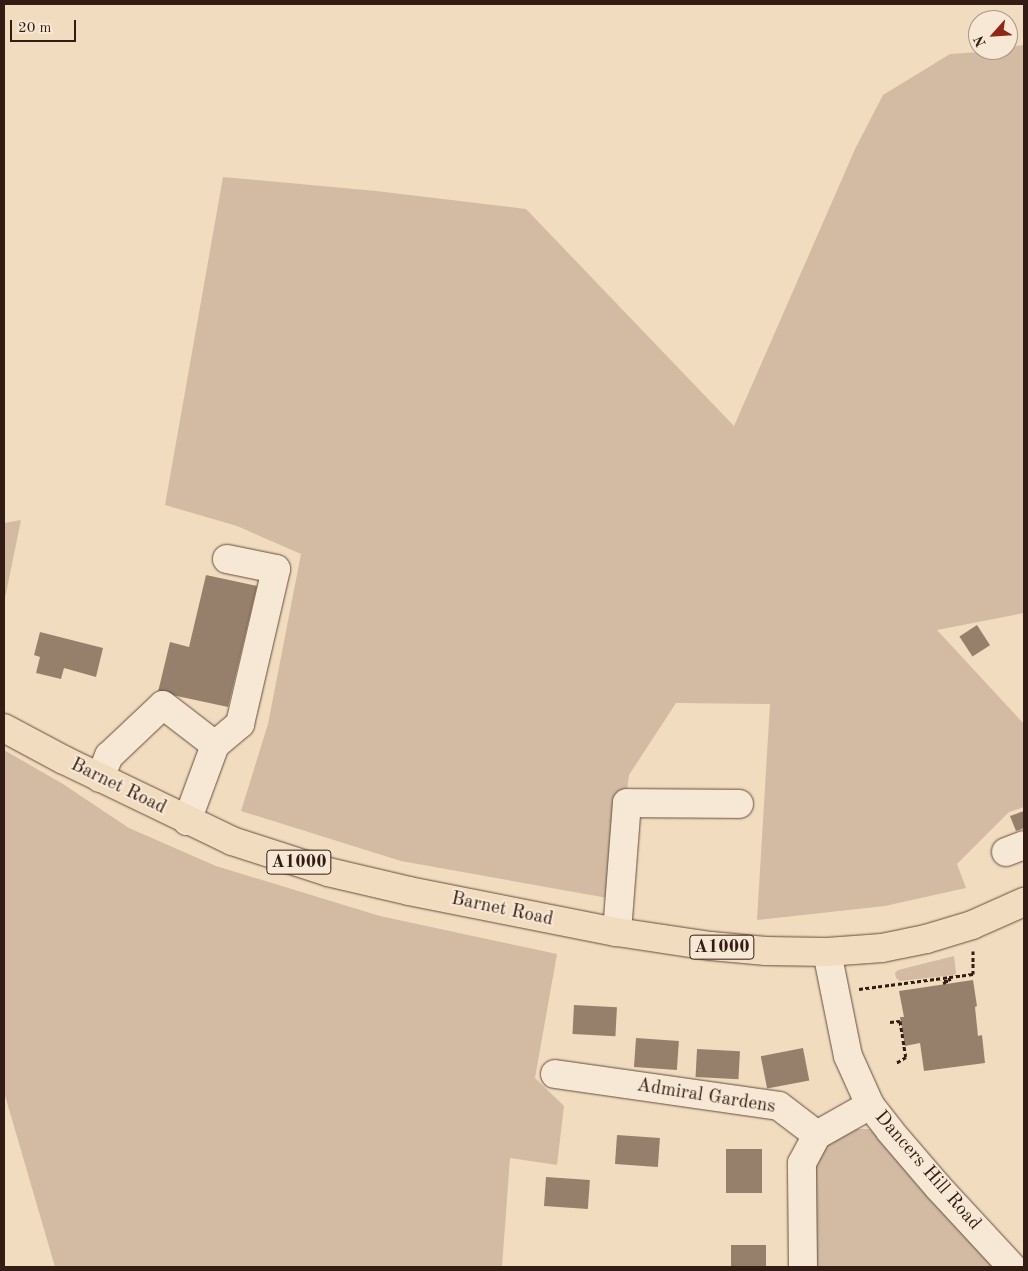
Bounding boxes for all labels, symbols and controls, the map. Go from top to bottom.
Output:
scale bar [12,10,79,42]
north arrow [968,10,1018,60]
text: 20 m [18,21,52,36]
text: N [972,33,989,49]
street label: Barnet Road [66,754,170,820]
road number: A1000 [265,846,333,878]
street label: Barnet Road [449,888,555,932]
road number: A1000 [688,932,756,962]
street label: Admiral Gardens [635,1075,777,1119]
street label: Dancers Hill Road [869,1107,985,1235]

